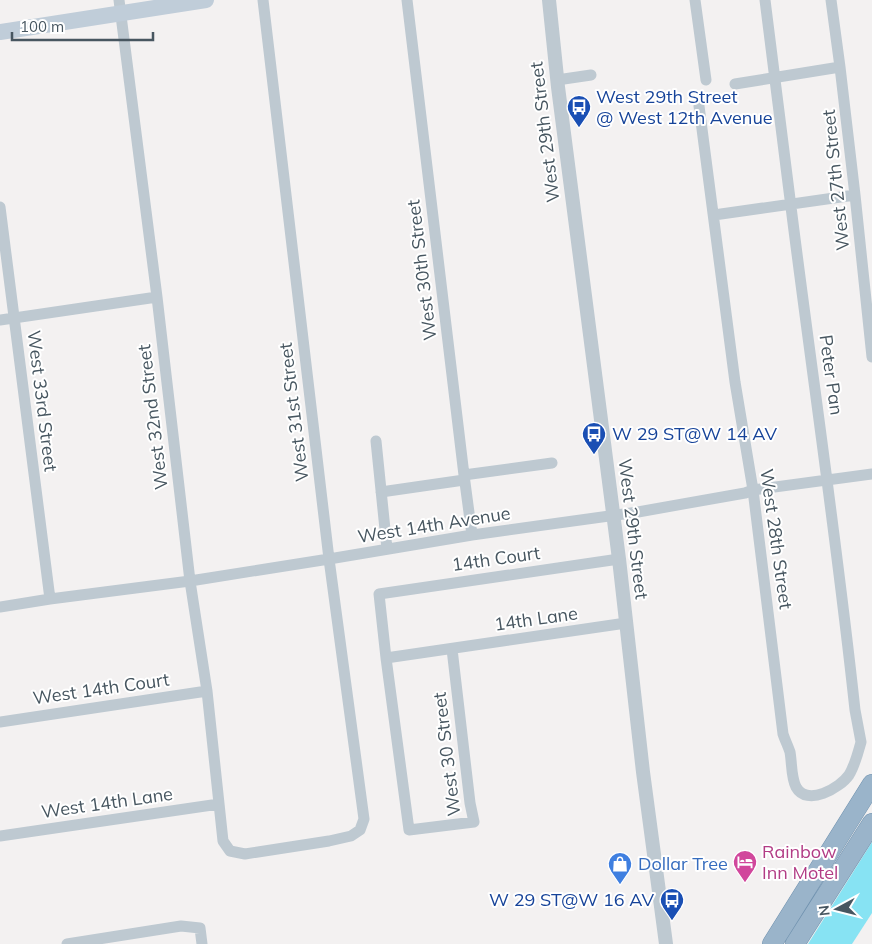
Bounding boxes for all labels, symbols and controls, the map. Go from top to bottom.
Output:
scale bar [12,10,154,42]
text: 100 m [20,17,64,36]
street label: West 29th Street [524,60,565,204]
place label: West 29th Street @ West 12th Avenue [596,85,773,129]
bus stop icon: West 29th Street @ West 12th Avenue [566,94,592,128]
street label: West 27th Street [817,108,854,252]
street label: West 30th Street [401,198,442,342]
street label: West 33rd Street [22,329,63,473]
street label: Peter Pan [814,333,849,417]
street label: West 31st Street [274,341,313,483]
street label: West 32nd Street [132,343,173,491]
bus stop icon: W 29 ST@W 14 AV [581,421,607,455]
place label: W 29 ST@W 14 AV [612,422,777,445]
street label: West 29th Street [613,457,654,601]
street label: West 28th Street [755,467,798,611]
street label: West 14th Avenue [356,501,512,548]
street label: 14th Court [450,541,542,576]
street label: 14th Lane [493,601,579,636]
street label: West 14th Court [31,668,171,709]
street label: West 30 Street [427,691,466,817]
street label: West 14th Lane [40,782,174,823]
place label: Rainbow Inn Motel [762,840,838,884]
hotel icon: Rainbow Inn Motel [732,849,758,883]
shop icon: Dollar Tree [607,851,633,885]
place label: Dollar Tree [638,852,728,875]
north arrow [812,884,862,934]
bus stop icon: W 29 ST@W 16 AV [659,887,685,921]
place label: W 29 ST@W 16 AV [489,888,654,911]
text: N [815,904,834,917]

